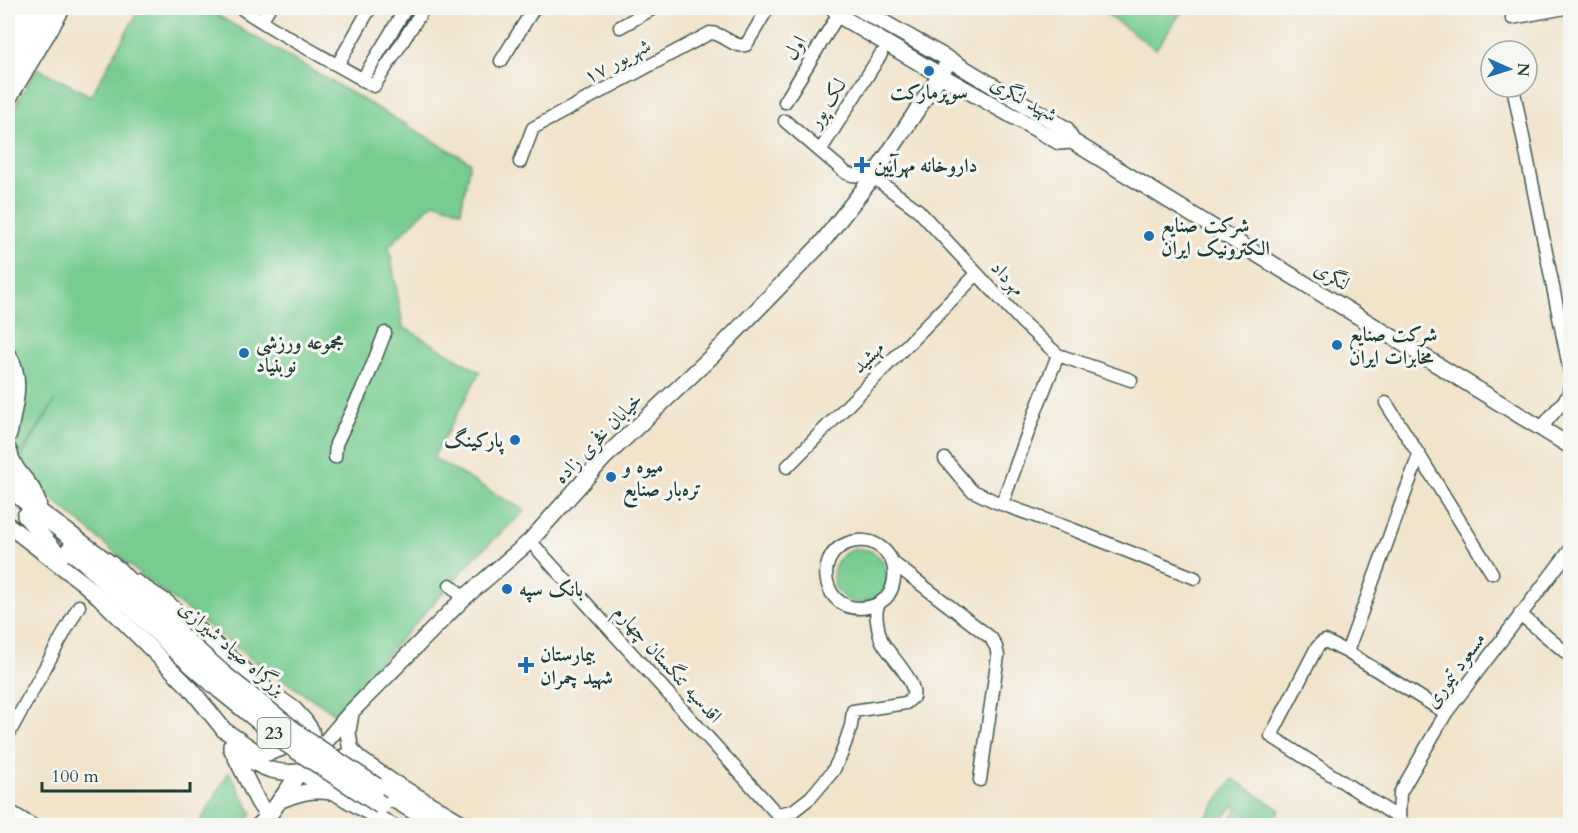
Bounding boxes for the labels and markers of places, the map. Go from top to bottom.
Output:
marker: سوپرمارکت [922,64,936,78]
place label: سوپرمارکت [890,79,968,106]
place label: داروخانه مهرآیین [874,152,978,179]
marker: داروخانه مهرآیین [855,158,869,172]
place label: شرکت صنایع الکترونیک ایران [1161,212,1270,262]
marker: شرکت صنایع الکترونیک ایران [1142,229,1156,243]
place label: شرکت صنایع مخابرات ایران [1349,321,1437,371]
place label: مجموعه ورزشی نوبنیاد [256,329,344,379]
marker: شرکت صنایع مخابرات ایران [1330,338,1344,352]
marker: مجموعه ورزشی نوبنیاد [237,346,251,360]
place label: پارکینگ [444,427,504,455]
marker: پارکینگ [508,433,522,447]
place label: میوه و تره‌بار صنایع [621,453,702,508]
marker: میوه و تره‌بار صنایع [604,470,618,484]
place label: بانک سپه [519,576,583,603]
marker: بانک سپه [500,582,514,596]
place label: بیمارستان شهید چمران [540,641,613,691]
marker: بیمارستان شهید چمران [517,656,535,674]

